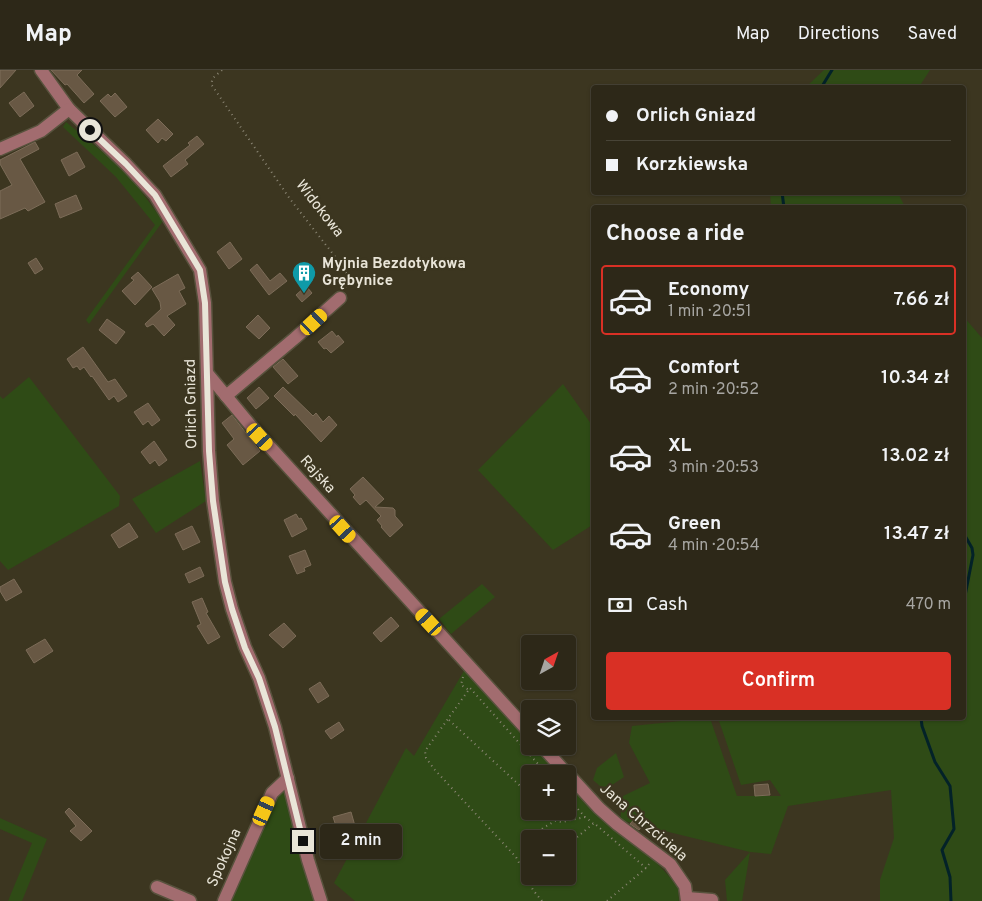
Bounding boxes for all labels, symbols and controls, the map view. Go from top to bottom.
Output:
text: Map [25,20,72,50]
text: Map [736,23,770,46]
text: Directions [798,23,880,46]
text: Saved [908,23,957,46]
text: Orlich Gniazd [636,104,756,128]
route start [79,119,101,141]
text: Korzkiewska [636,153,748,177]
street label: Widokowa [291,177,347,241]
text: Choose a ride [606,221,744,248]
place label: Myjnia Bezdotykowa Grębynice [322,255,466,291]
building icon: Myjnia Bezdotykowa Grębynice [291,260,317,294]
icon: car [608,278,653,323]
text: Economy [668,278,749,302]
text: 7.66 zł [893,288,949,312]
text: 1 min · 20:51 [668,302,751,322]
car [297,306,330,338]
icon: car [608,356,653,401]
text: Comfort [668,356,740,380]
street label: Orlich Gniazd [182,359,202,449]
text: 10.34 zł [881,366,949,390]
text: 2 min · 20:52 [668,380,759,400]
car [244,421,275,453]
icon: car [608,434,653,479]
text: XL [668,434,691,458]
text: 13.02 zł [882,444,949,468]
street label: Rajska [295,452,339,498]
text: 3 min · 20:53 [668,458,759,478]
icon: car [608,512,653,557]
text: Green [668,512,721,536]
car [327,513,358,545]
text: 13.47 zł [884,522,949,546]
text: 4 min · 20:54 [668,536,760,556]
icon: cash [606,591,634,619]
text: Cash [646,593,688,617]
text: 470 m [906,595,951,615]
car [413,606,444,638]
north arrow [521,635,576,690]
map controls [521,635,576,885]
button: Confirm [606,652,951,710]
button: layers [521,700,576,755]
button: + [521,765,576,820]
street label: Jana Chrzciciela [595,780,691,866]
car [251,794,276,828]
callout: 2 min [320,824,403,858]
street label: Spokojna [204,826,246,890]
route end [292,830,314,852]
button: − [521,830,576,885]
text: 2 min [340,831,382,851]

